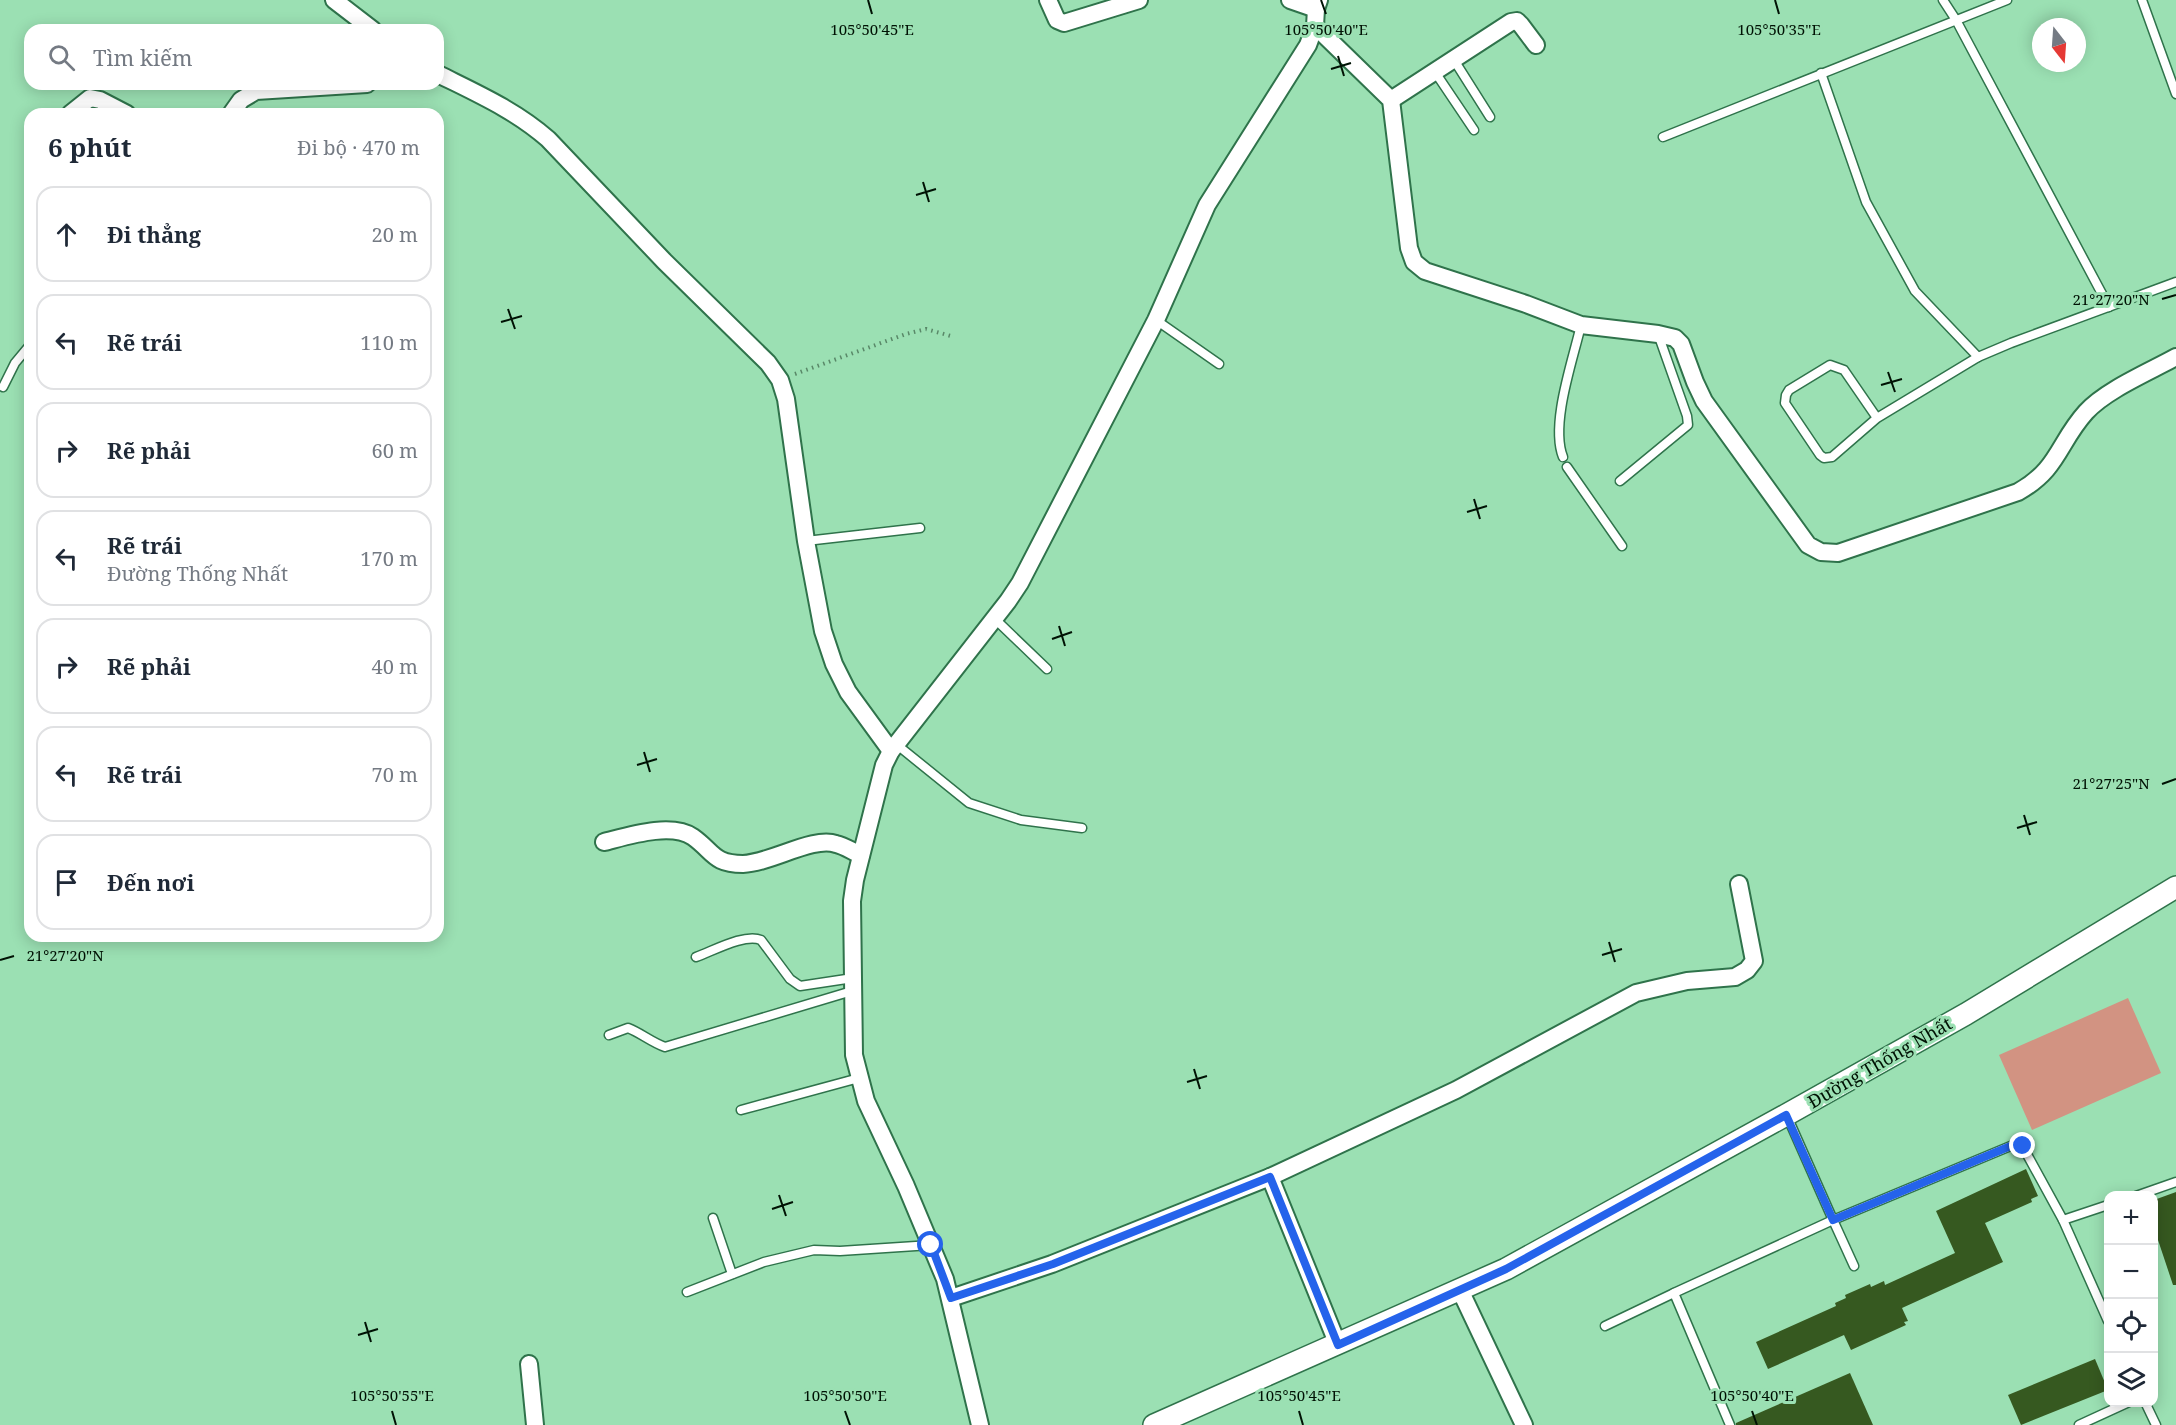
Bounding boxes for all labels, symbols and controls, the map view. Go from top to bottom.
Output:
north arrow [2032,18,2086,72]
text: 105°50'45"E [830,19,914,39]
text: 105°50'40"E [1284,19,1368,39]
text: 105°50'35"E [1737,19,1821,39]
search box [24,24,444,90]
icon: search [45,41,78,74]
text: Tìm kiếm [93,42,193,72]
text: 6 phút [48,129,131,165]
text: Đi bộ · 470 m [297,134,420,161]
icon: ahead [50,218,83,251]
text: Đi thẳng [107,219,201,249]
text: 20 m [372,221,418,248]
text: 21°27'20"N [2072,289,2150,309]
icon: left [50,326,83,359]
text: Rẽ trái [107,327,182,357]
text: 110 m [360,329,418,356]
icon: right [50,434,83,467]
text: Rẽ phải [107,435,191,465]
text: 60 m [372,437,418,464]
text: Rẽ trái [107,530,182,560]
icon: left [50,542,83,575]
text: 170 m [360,545,418,572]
text: Đường Thống Nhất [107,560,288,587]
icon: right [50,650,83,683]
text: Rẽ phải [107,651,191,681]
text: 40 m [372,653,418,680]
icon: left [50,758,83,791]
text: Rẽ trái [107,759,182,789]
text: 70 m [372,761,418,788]
text: 21°27'25"N [2072,773,2150,793]
icon: arrive [50,866,83,899]
text: Đến nơi [107,867,194,897]
text: 21°27'20"N [26,945,104,965]
street label: Đường Thống Nhất [1803,1011,1956,1113]
route end [2009,1132,2035,1158]
map controls [2104,1191,2158,1407]
button: + [2104,1191,2158,1245]
route start [917,1231,943,1257]
button: − [2104,1245,2158,1299]
button: locate [2104,1299,2158,1353]
button: layers [2104,1353,2158,1407]
text: 105°50'55"E [350,1385,434,1405]
text: 105°50'50"E [803,1385,887,1405]
text: 105°50'45"E [1257,1385,1341,1405]
text: 105°50'40"E [1710,1385,1794,1405]

